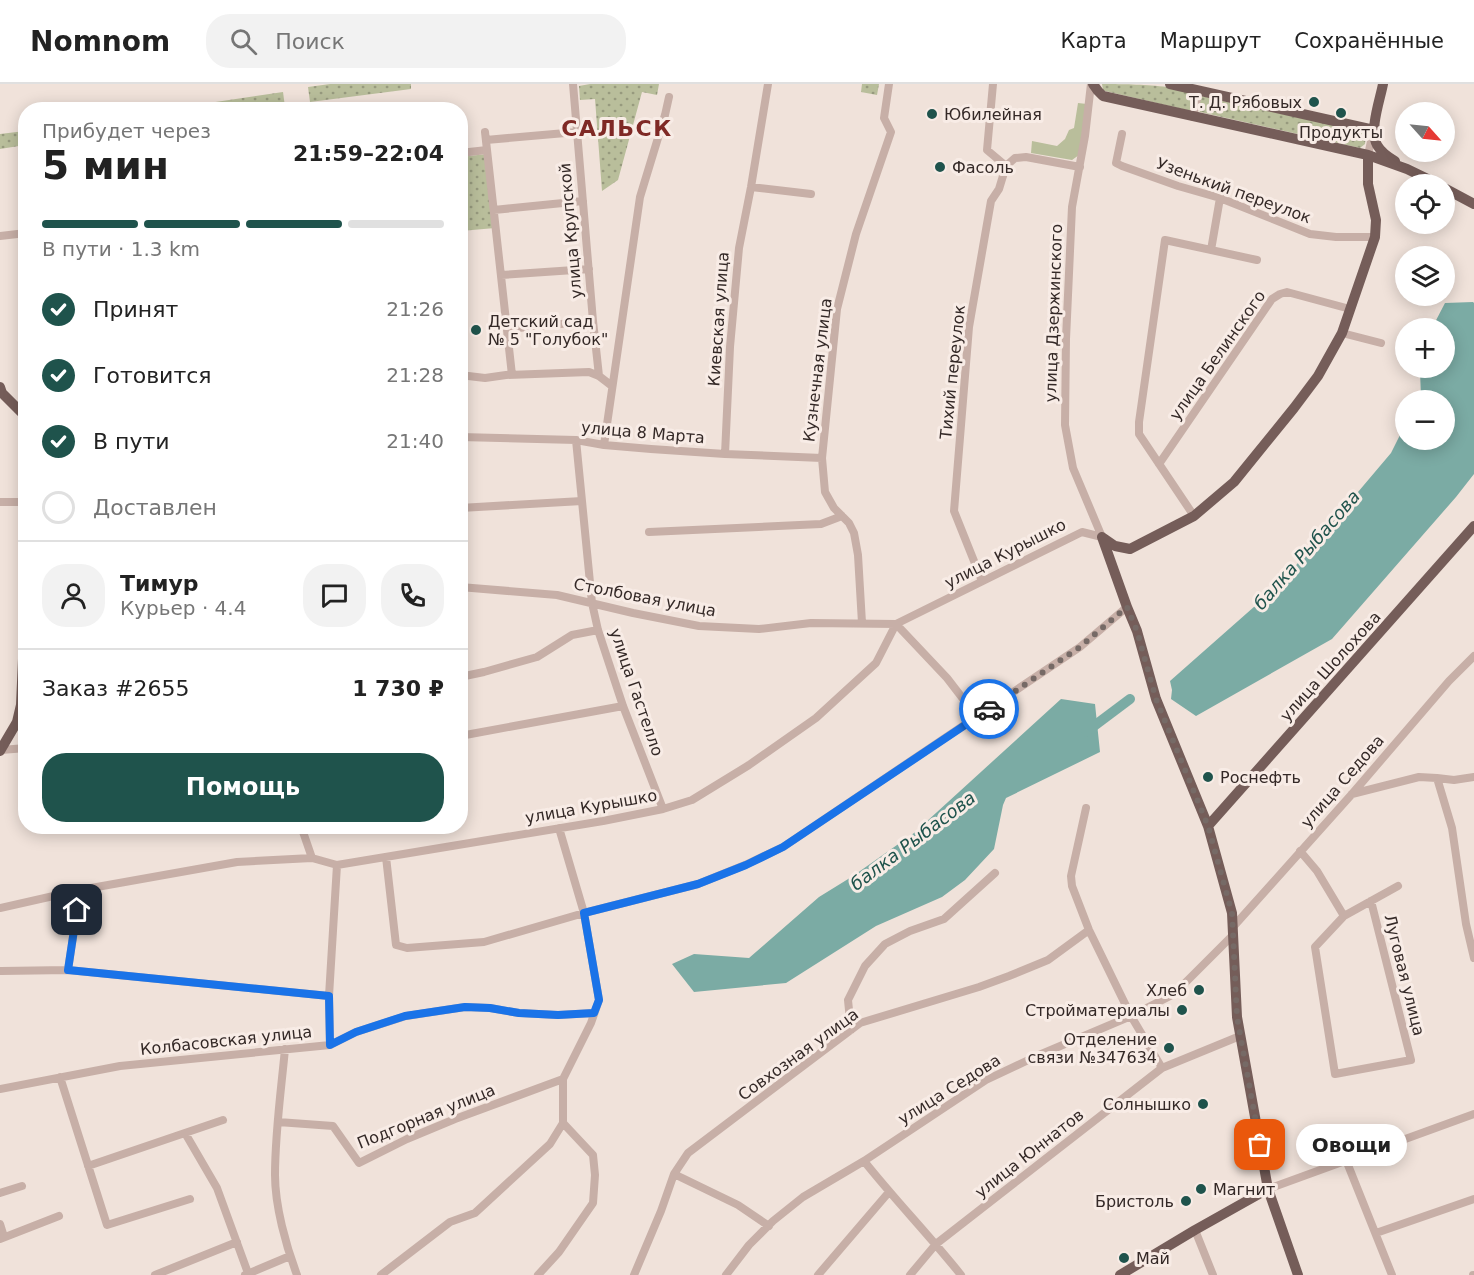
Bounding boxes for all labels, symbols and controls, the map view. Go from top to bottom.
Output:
search box [206,14,626,68]
text: Nomnom [30,25,170,58]
icon: search [227,25,260,58]
text: Поиск [275,29,345,54]
text: Карта [1061,29,1127,53]
text: Маршрут [1160,29,1261,53]
text: Сохранённые [1294,29,1444,53]
place label: Т. Д. Рябовых [1188,93,1302,112]
marker: Т. Д. Рябовых [1307,95,1321,109]
north arrow [1395,102,1455,162]
map controls [1395,102,1455,450]
place label: Юбилейная [944,105,1042,124]
marker: Продукты [1334,106,1348,120]
marker: Юбилейная [925,107,939,121]
district label: САЛЬСК [561,116,673,141]
text: Прибудет через [42,119,211,143]
place label: Продукты [1299,123,1383,142]
text: 21:59–22:04 [293,141,444,166]
text: 5 мин [42,143,169,188]
street label: Узенький переулок [1154,154,1314,227]
place label: Фасоль [952,158,1014,177]
marker: Фасоль [933,160,947,174]
street label: улица Крупской [555,162,586,300]
button: locate [1395,174,1455,234]
street label: улица Дзержинского [1041,223,1066,403]
text: В пути · 1.3 km [42,237,200,261]
button: layers [1395,246,1455,306]
street label: Киевская улица [704,251,733,387]
street label: улица Белинского [1165,287,1269,424]
icon: check [42,293,75,326]
text: Принят [93,297,178,322]
text: 21:26 [386,297,444,321]
street label: Кузнечная улица [799,297,836,443]
street label: Тихий переулок [936,304,969,441]
place label: Детский сад № 5 "Голубок" [488,312,608,349]
button: + [1395,318,1455,378]
marker: Детский сад № 5 "Голубок" [469,323,483,337]
icon: check [42,359,75,392]
text: Готовится [93,363,212,388]
text: 21:28 [386,363,444,387]
button: − [1395,390,1455,450]
street label: улица 8 Марта [580,418,706,447]
icon: check [42,425,75,458]
text: В пути [93,429,170,454]
text: 21:40 [386,429,444,453]
water label: балка Рыбасова [1249,486,1364,614]
text: Доставлен [93,495,217,520]
street label: улица Курышко [941,515,1069,592]
button: person [42,564,105,627]
button: chat [303,564,366,627]
button: phone [381,564,444,627]
text: Тимур [120,571,199,596]
street label: Столбовая улица [572,574,718,621]
text: Курьер · 4.4 [120,596,246,620]
street label: улица Шолохова [1276,607,1385,725]
street label: улица Гастелло [606,626,667,758]
text: Заказ #2655 [42,676,189,701]
text: 1 730 ₽ [352,676,444,701]
courier [959,679,1019,739]
icon: car [973,693,1006,726]
street label: улица Седова [1297,731,1388,832]
button: Помощь [42,753,444,822]
place label: Роснефть [1220,768,1301,787]
marker: Роснефть [1201,770,1215,784]
street label: улица Курышко [524,786,659,827]
water label: балка Рыбасова [846,787,979,894]
pin [51,884,102,935]
icon: home [60,893,93,926]
street label: Луговая улица [1380,912,1429,1038]
place label: Хлеб [1146,981,1187,1000]
marker: Хлеб [1192,983,1206,997]
place label: Стройматериалы [1025,1001,1170,1020]
marker: Стройматериалы [1175,1003,1189,1017]
street label: Совхозная улица [734,1004,862,1104]
street label: Колбасовская улица [139,1022,313,1059]
place label: Отделение связи №347634 [1027,1030,1157,1067]
marker: Отделение связи №347634 [1162,1041,1176,1055]
street label: улица Седова [895,1050,1004,1128]
street label: Подгорная улица [354,1080,498,1153]
place label: Солнышко [1103,1095,1191,1114]
marker: Солнышко [1196,1097,1210,1111]
street label: улица Юннатов [971,1105,1087,1202]
pin [1234,1119,1285,1170]
callout: Овощи [1296,1124,1407,1166]
icon: bag [1243,1128,1276,1161]
text: Овощи [1312,1133,1391,1157]
place label: Магнит [1213,1180,1275,1199]
marker: Магнит [1194,1182,1208,1196]
place label: Бристоль [1095,1192,1174,1211]
marker: Бристоль [1179,1194,1193,1208]
place label: Май [1136,1249,1170,1268]
marker: Май [1117,1251,1131,1265]

